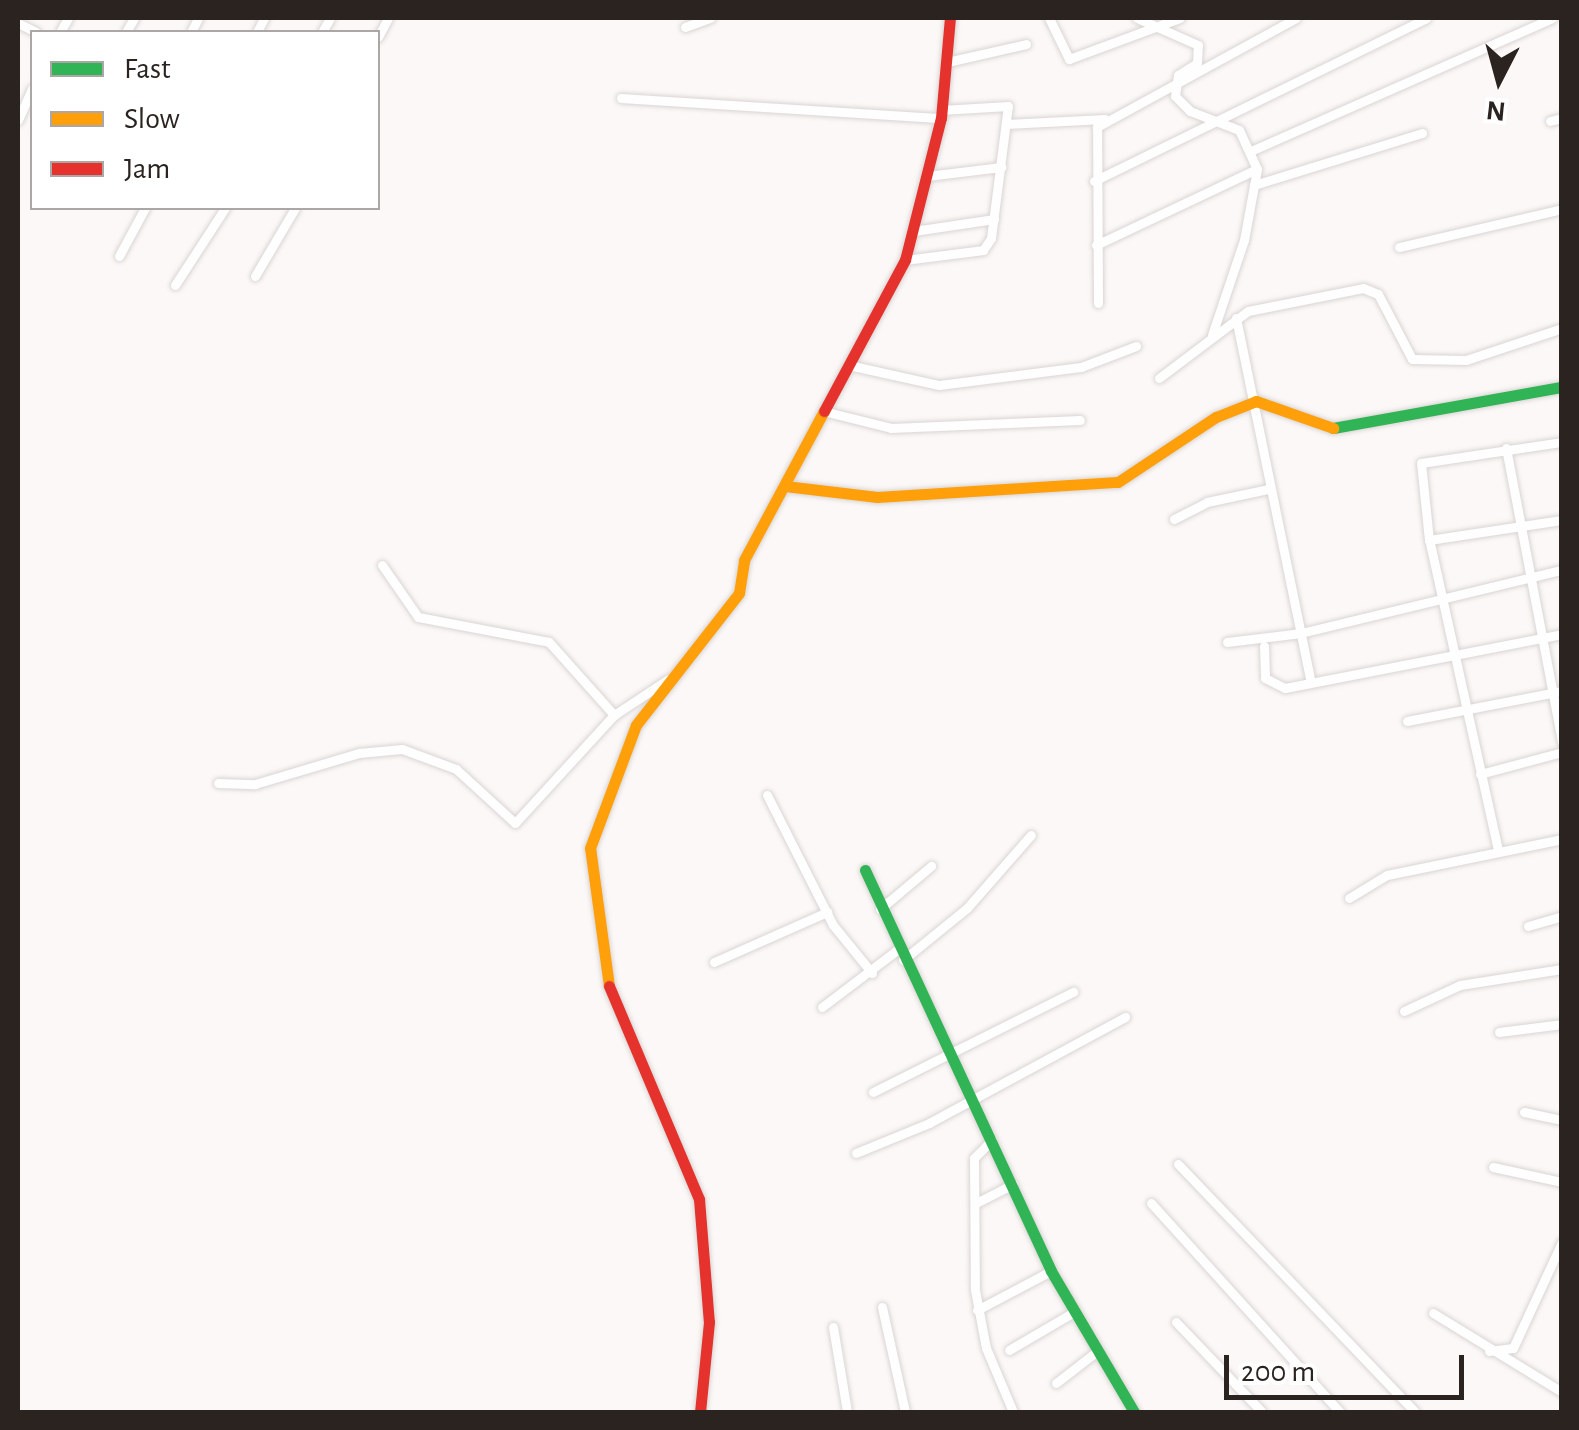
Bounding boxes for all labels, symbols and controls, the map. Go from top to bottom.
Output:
legend [30,30,380,210]
north arrow [1449,30,1549,130]
text: Fast [124,54,171,84]
text: N [1485,95,1507,125]
text: Slow [124,104,180,134]
text: Jam [124,154,170,184]
scale bar [1229,1335,1469,1397]
text: 200 m [1241,1357,1315,1387]

